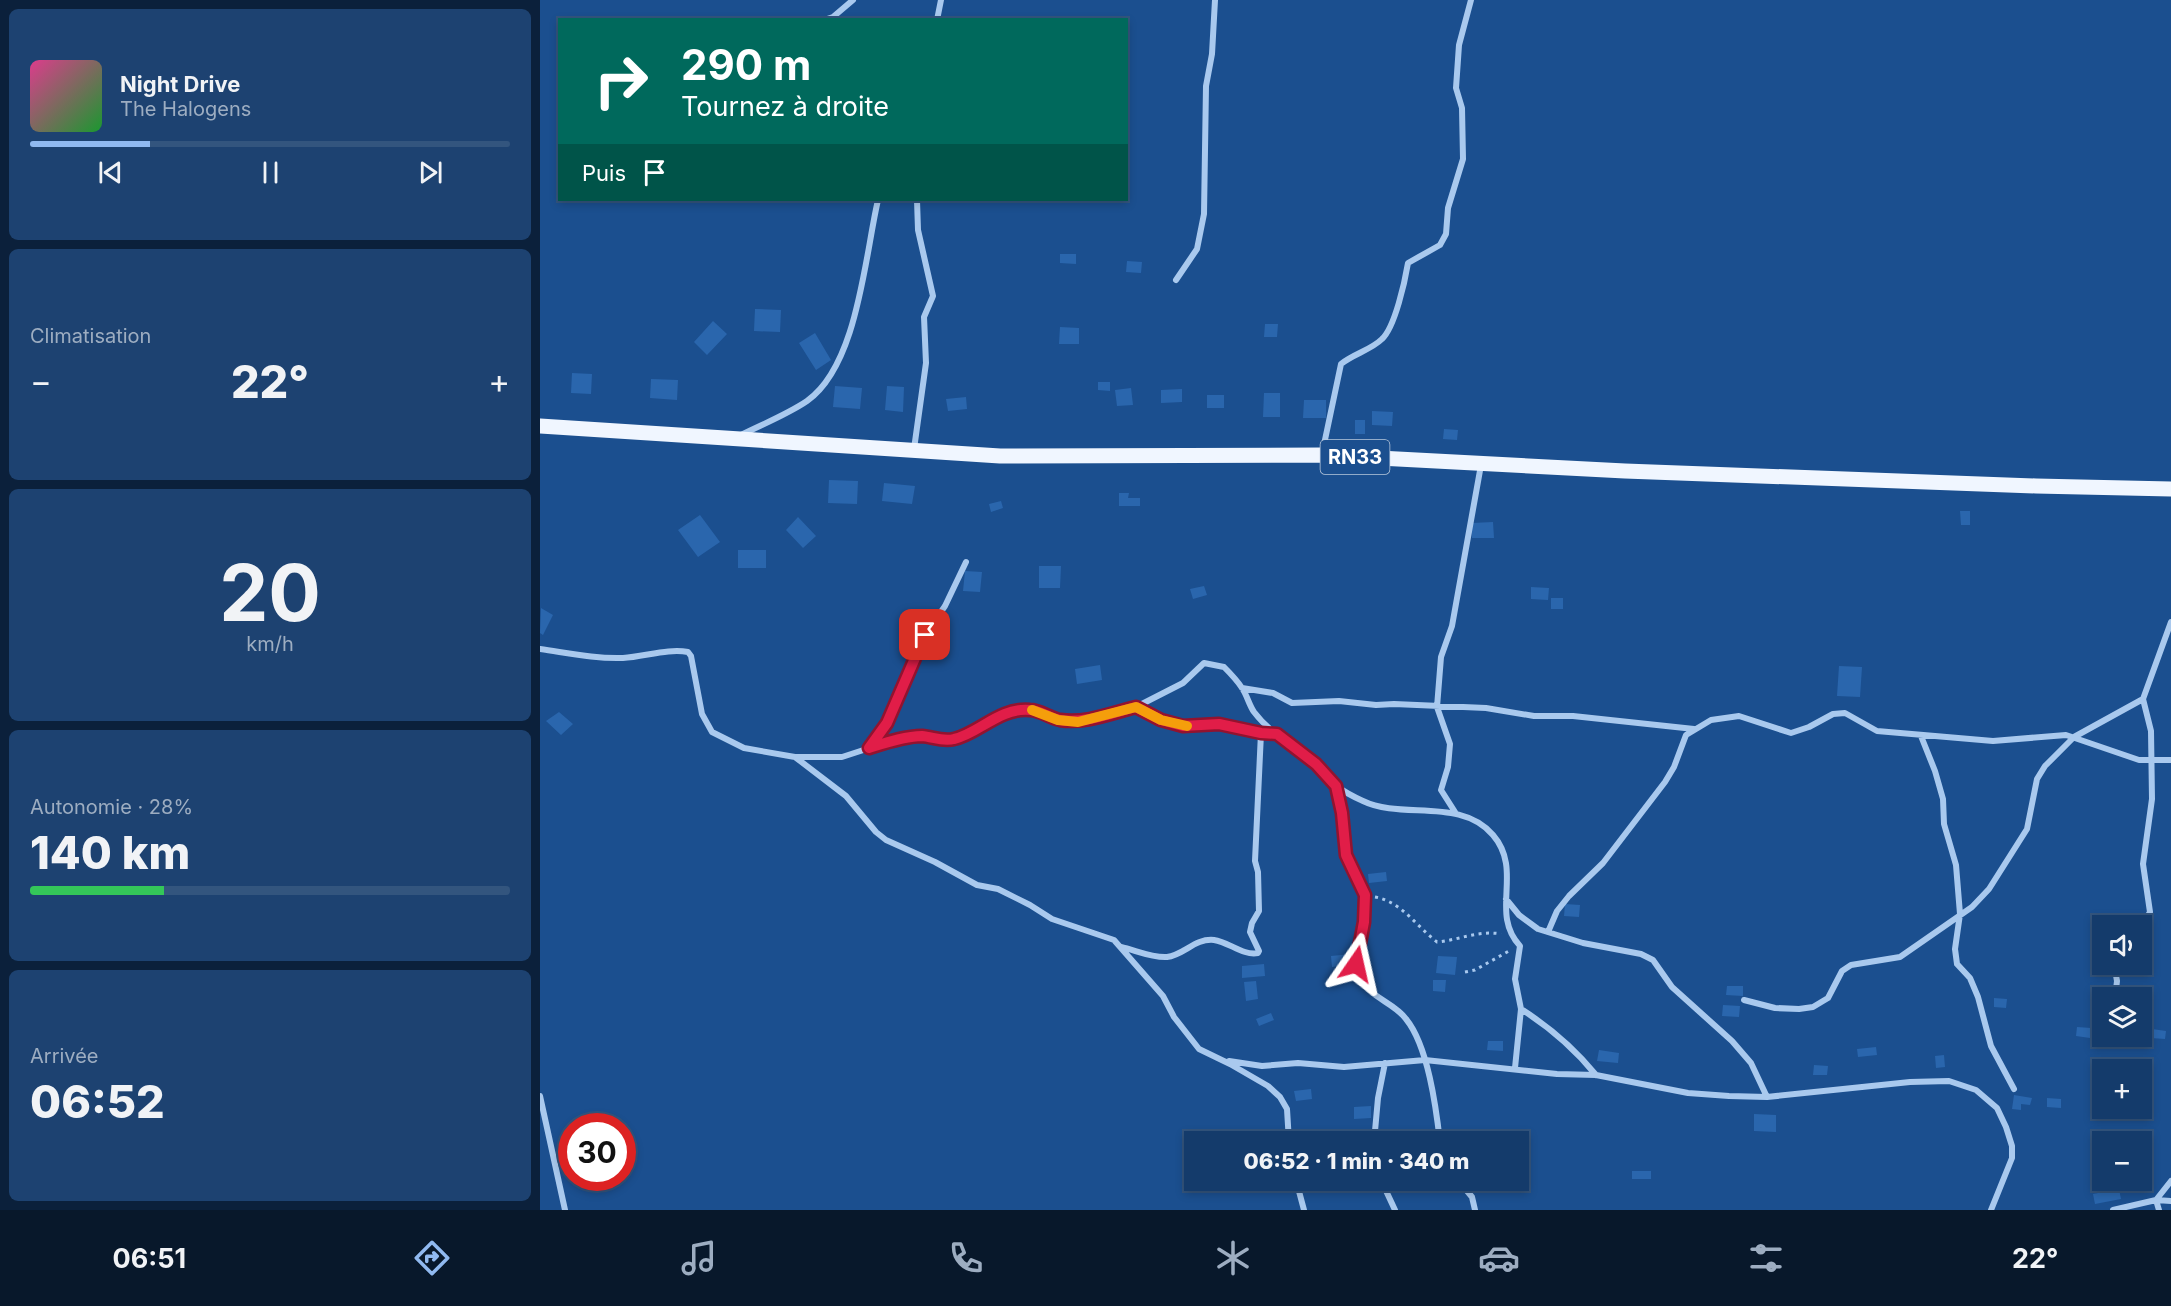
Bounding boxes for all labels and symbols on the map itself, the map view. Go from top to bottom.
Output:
road number: RN33 [1320,440,1390,474]
pin [899,609,950,660]
position arrow [1324,932,1388,996]
speed limit sign: 30 [558,1113,636,1191]

